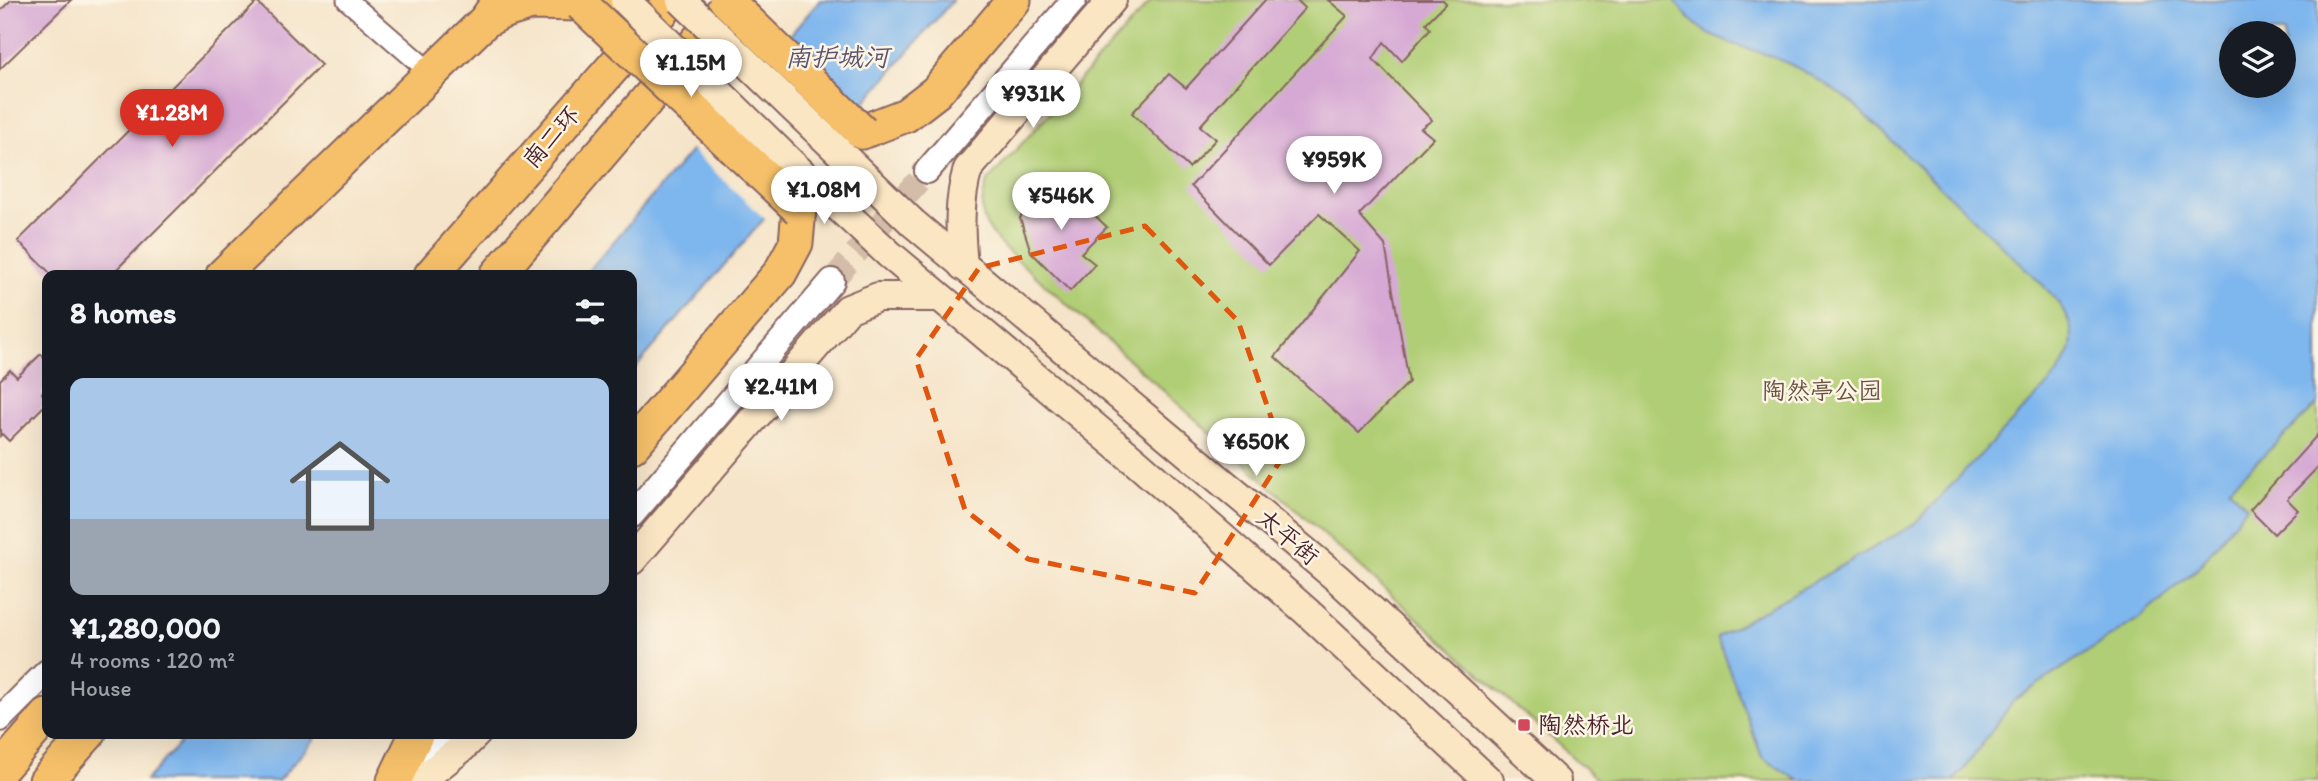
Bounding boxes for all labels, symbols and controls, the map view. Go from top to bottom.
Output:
map controls [2219,21,2296,98]
button: layers [2219,21,2296,98]
pin: ¥1.15M [634,40,748,99]
water label: 南护城河 [785,41,893,73]
text: ¥1.15M [656,48,726,76]
pin: ¥931K [984,71,1082,130]
text: ¥931K [1002,79,1064,107]
pin: ¥1.28M [115,90,229,149]
text: ¥1.28M [136,98,208,126]
street label: 南二环 [516,100,585,173]
pin: ¥959K [1285,136,1383,196]
text: ¥959K [1302,145,1366,173]
pin: ¥1.08M [767,166,881,226]
pin: ¥546K [1012,173,1110,232]
text: ¥1.08M [787,175,861,203]
text: ¥546K [1028,181,1094,209]
icon: filters [571,293,609,331]
text: 8 homes [70,294,177,331]
pin: ¥2.41M [724,364,838,423]
text: ¥2.41M [744,372,818,400]
park label: 陶然亭公园 [1762,376,1882,405]
pin: ¥650K [1207,419,1305,478]
icon: home [277,423,403,549]
text: ¥650K [1223,427,1289,455]
street label: 太平街 [1251,502,1325,571]
text: ¥1,280,000 [70,609,221,646]
text: 4 rooms · 120 m² [70,646,235,674]
text: House [70,674,132,702]
place label: 陶然桥北 [1538,710,1634,739]
marker: 陶然桥北 [1516,717,1532,733]

